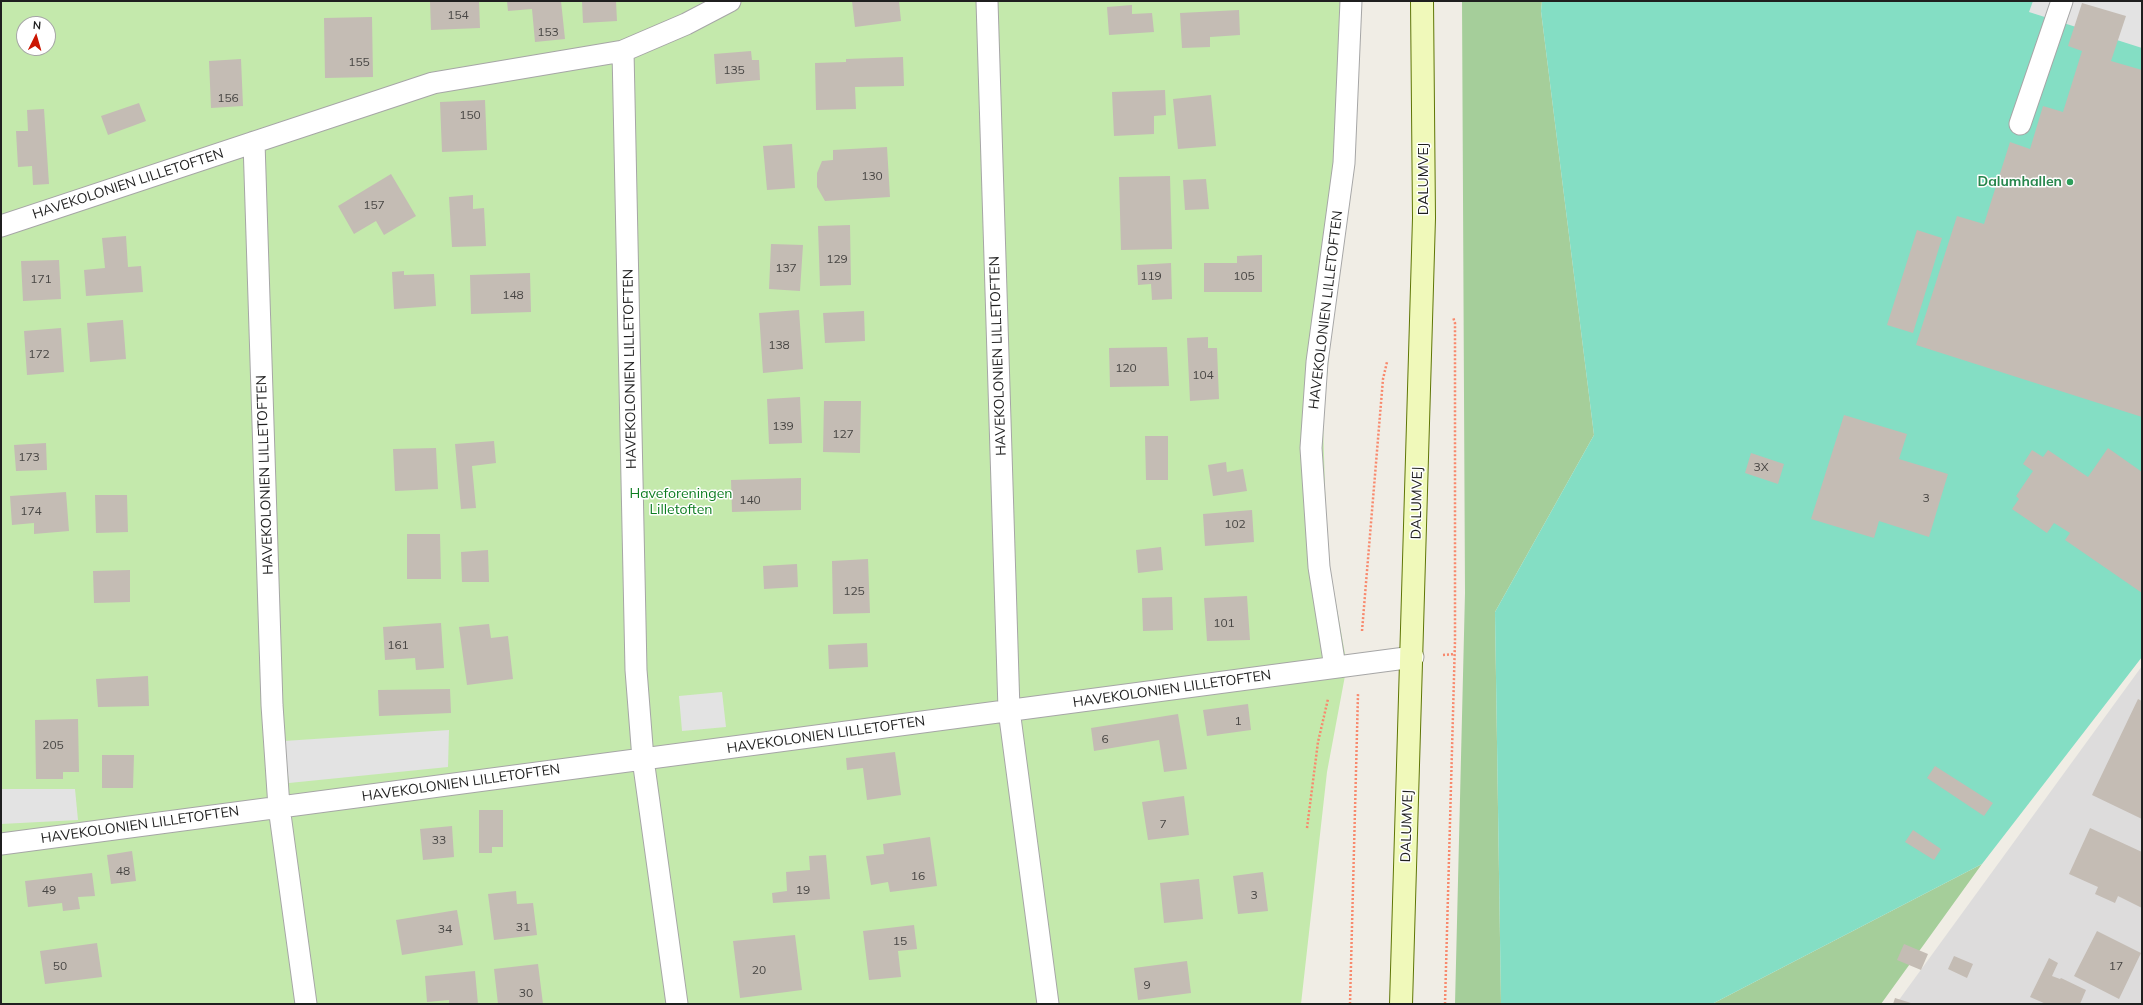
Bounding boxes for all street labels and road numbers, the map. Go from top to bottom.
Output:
street label: DALUMVEJ [1416,143,1432,215]
street label: HAVEKOLONIEN LILLETOFTEN [30,145,226,223]
street label: HAVEKOLONIEN LILLETOFTEN [1305,210,1347,410]
street label: HAVEKOLONIEN LILLETOFTEN [986,256,1010,456]
street label: HAVEKOLONIEN LILLETOFTEN [620,269,640,469]
street label: HAVEKOLONIEN LILLETOFTEN [253,375,277,575]
street label: DALUMVEJ [1408,466,1426,540]
street label: HAVEKOLONIEN LILLETOFTEN [1072,667,1272,711]
street label: HAVEKOLONIEN LILLETOFTEN [726,713,926,757]
street label: HAVEKOLONIEN LILLETOFTEN [361,761,561,805]
street label: DALUMVEJ [1397,789,1417,863]
street label: HAVEKOLONIEN LILLETOFTEN [40,803,240,847]

